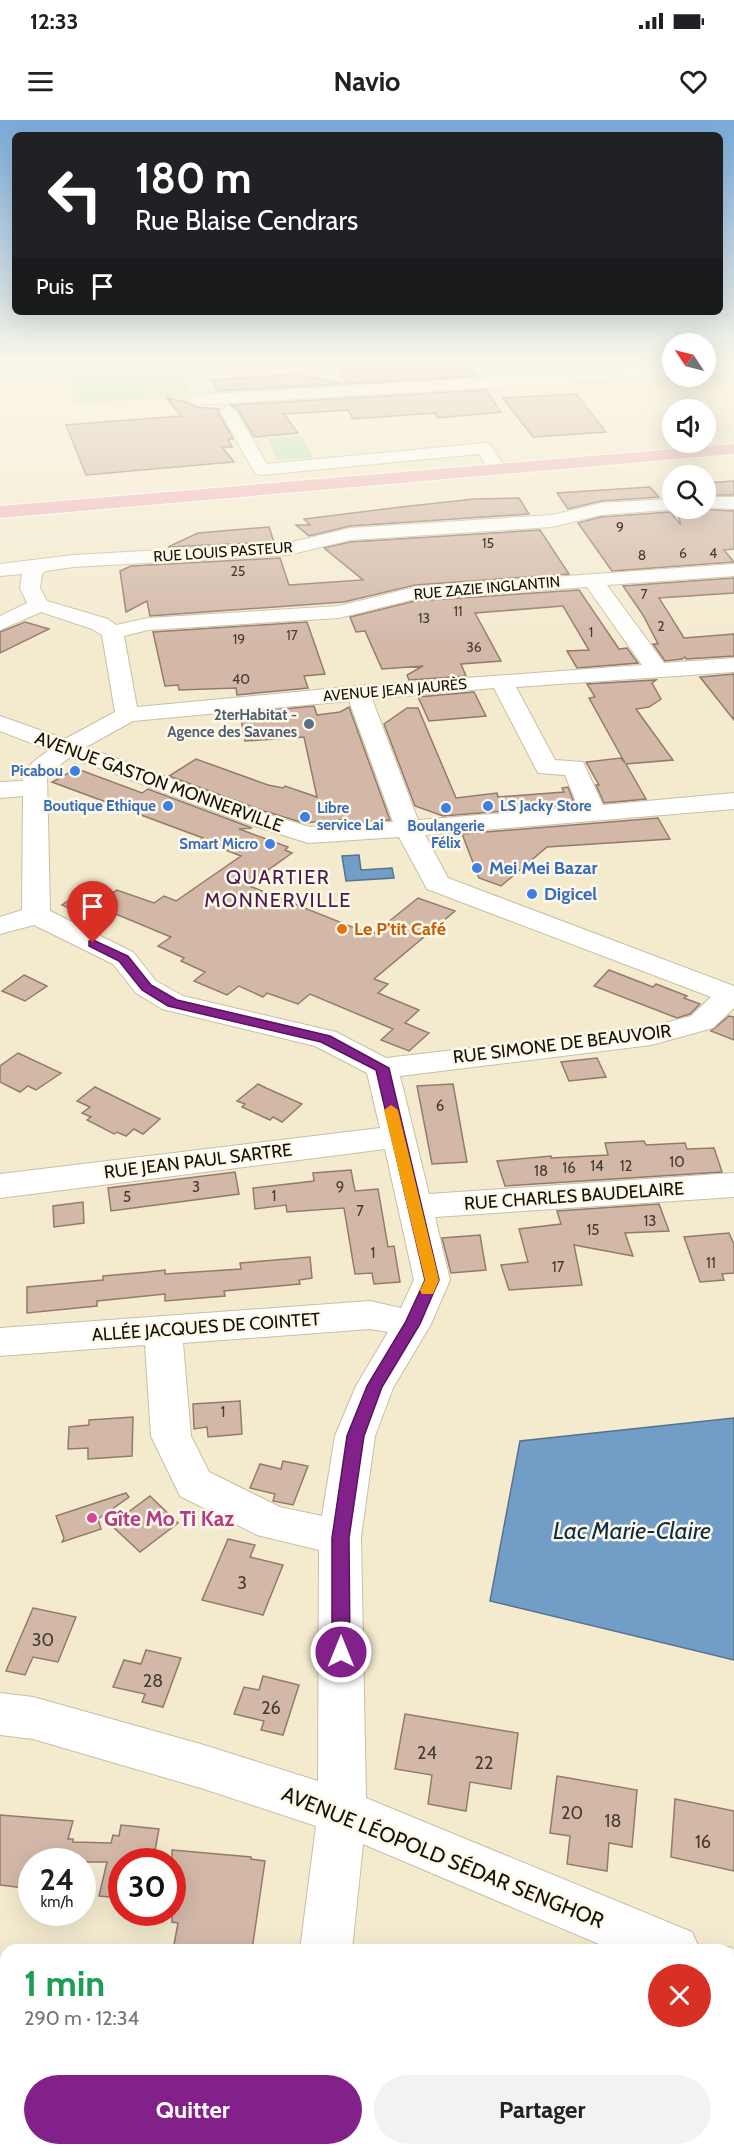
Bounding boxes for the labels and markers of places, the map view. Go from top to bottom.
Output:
place label: 2terHabitat - Agence des Savanes [167,706,297,741]
marker: 2terHabitat - Agence des Savanes [302,717,316,731]
place label: Picabou [11,762,63,780]
marker: Picabou [68,764,82,778]
place label: Boutique Ethique [43,797,156,815]
place label: LS Jacky Store [500,797,592,815]
marker: Boutique Ethique [161,799,175,813]
place label: Libre service Lai [317,799,384,834]
marker: LS Jacky Store [481,799,495,813]
marker: Boulangerie Félix [439,801,453,815]
marker: Libre service Lai [298,810,312,824]
place label: Boulangerie Félix [407,817,485,852]
place label: Smart Micro [179,835,258,853]
marker: Smart Micro [263,837,277,851]
place label: Mei Mei Bazar [489,857,597,879]
marker: Mei Mei Bazar [470,861,484,875]
pin [67,881,118,943]
place label: Digicel [544,883,597,905]
marker: Digicel [525,887,539,901]
place label: Le P'tit Café [354,918,446,940]
marker: Le P'tit Café [335,922,349,936]
place label: Gîte Mo Ti Kaz [104,1506,234,1531]
marker: Gîte Mo Ti Kaz [85,1511,99,1525]

